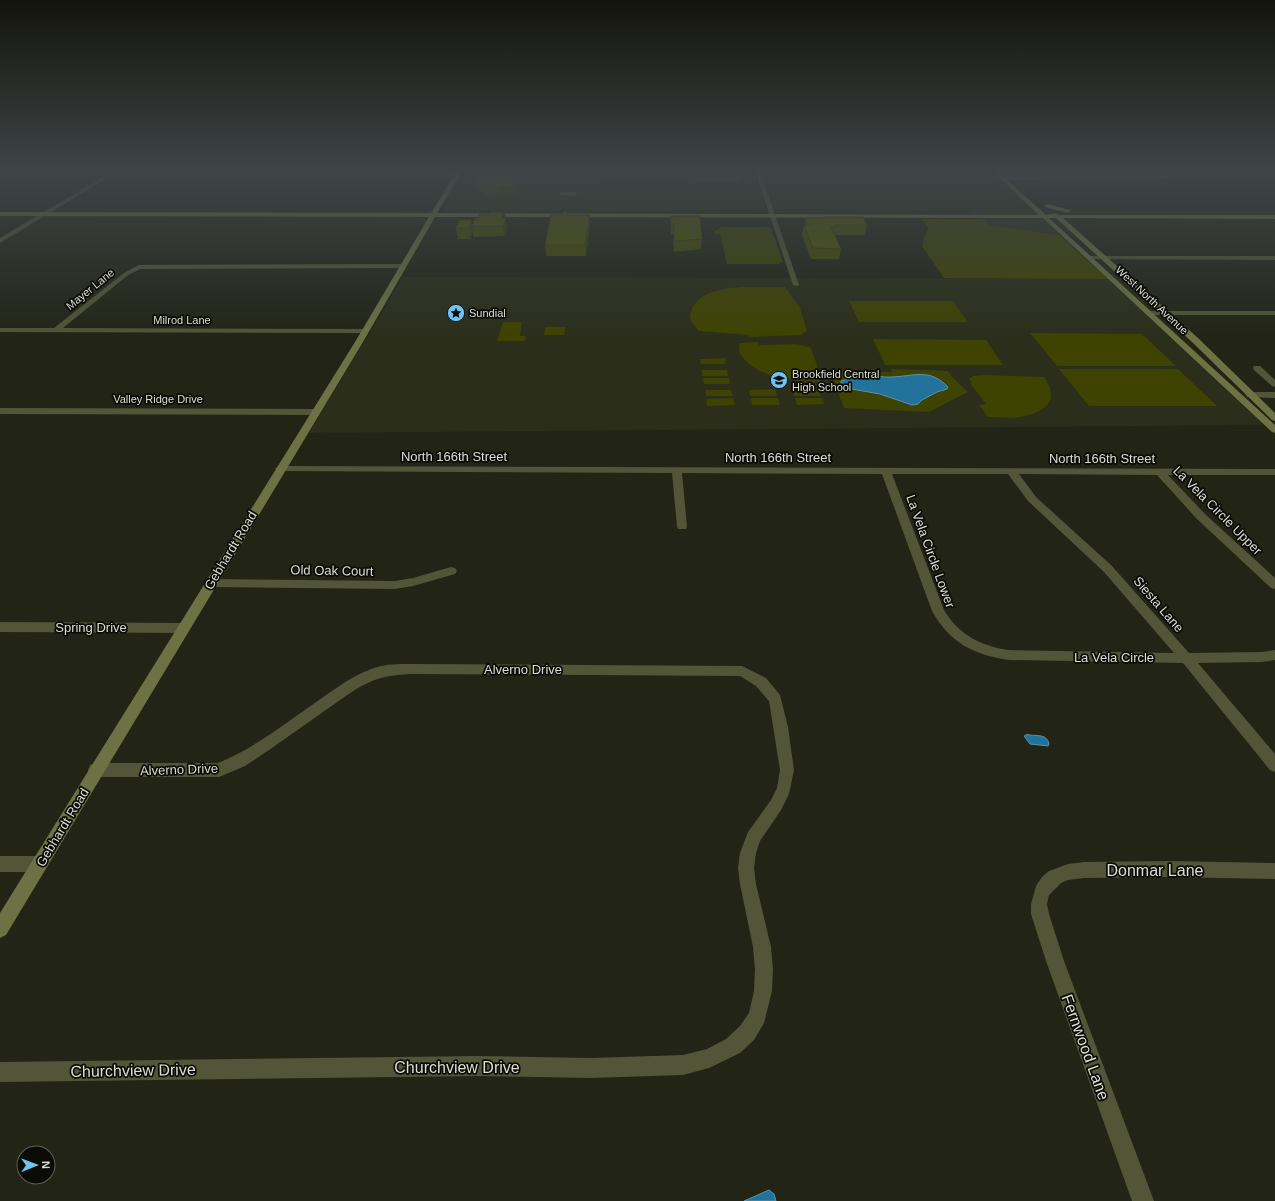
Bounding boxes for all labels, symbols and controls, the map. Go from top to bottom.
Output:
street label: West North Avenue [1113,263,1191,337]
street label: Mayer Lane [64,266,116,312]
place icon: Sundial [446,303,466,323]
place label: Sundial [469,307,506,319]
street label: Milrod Lane [153,314,211,326]
place label: Brookfield Central High School [792,368,879,393]
school or university icon: Brookfield Central High School [769,370,789,390]
street label: Valley Ridge Drive [113,393,203,405]
street label: North 166th Street [401,449,507,464]
street label: North 166th Street [725,450,831,465]
street label: North 166th Street [1049,451,1155,466]
street label: La Vela Circle Upper [1170,463,1266,558]
street label: La Vela Circle Lower [903,493,958,610]
street label: Gebhardt Road [201,508,260,592]
street label: Old Oak Court [290,562,374,579]
street label: Siesta Lane [1130,573,1187,635]
street label: Spring Drive [55,620,127,635]
street label: La Vela Circle [1074,650,1154,665]
street label: Alverno Drive [484,662,562,677]
street label: Alverno Drive [140,761,218,778]
street label: Gebhardt Road [33,785,92,869]
street label: Donmar Lane [1107,862,1204,879]
street label: Fernwood Lane [1059,992,1113,1102]
street label: Churchview Drive [394,1059,520,1076]
street label: Churchview Drive [70,1061,196,1080]
north arrow [16,1145,56,1185]
text: N [40,1161,52,1169]

